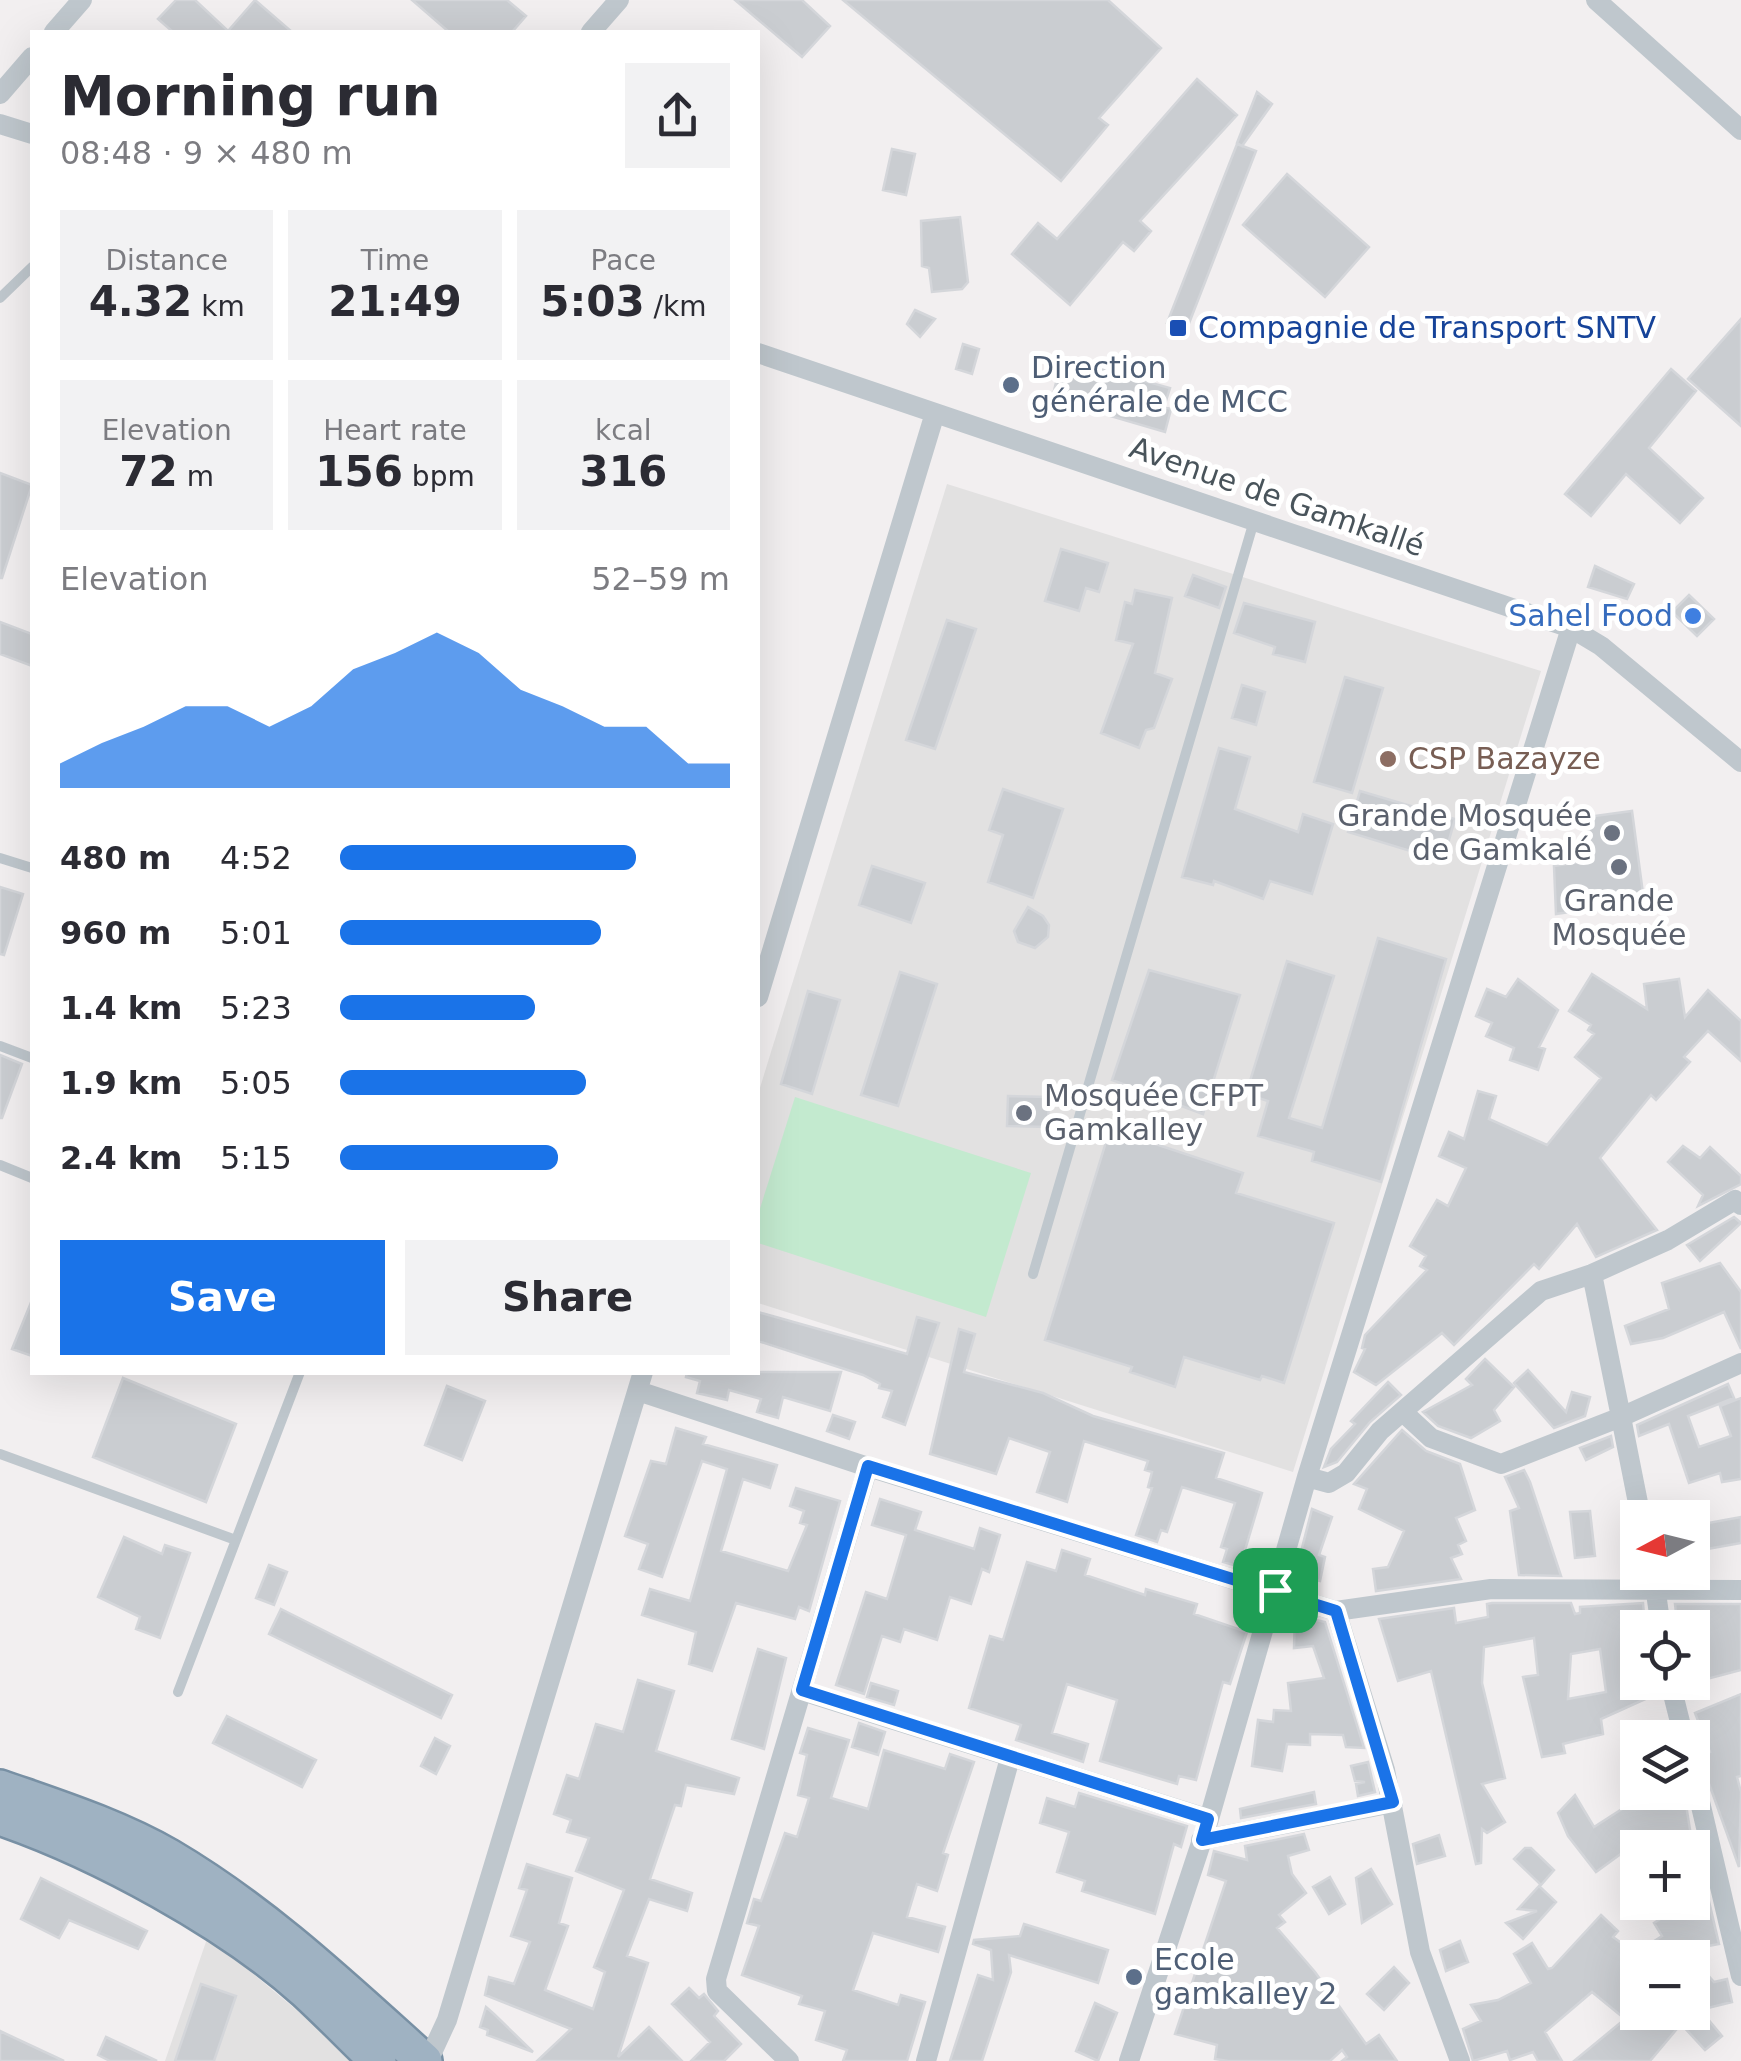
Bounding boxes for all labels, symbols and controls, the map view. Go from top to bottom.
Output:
button: share [625,63,730,168]
text: Morning run [60,64,441,128]
text: 08:48 · 9 × 480 m [60,134,353,172]
text: Distance [105,244,228,277]
text: Time [361,244,429,277]
text: Pace [591,244,656,277]
text: 4.32 [89,277,192,326]
text: 21:49 [328,277,462,326]
text: 5:03 [540,277,645,326]
text: km [192,290,245,323]
text: /km [645,290,706,323]
place label: Compagnie de Transport SNTV [1198,310,1656,345]
marker: Compagnie de Transport SNTV [1167,317,1189,339]
place label: Direction générale de MCC [1031,350,1288,419]
marker: Direction générale de MCC [1000,374,1022,396]
text: Elevation [102,414,232,447]
text: Heart rate [323,414,467,447]
text: kcal [595,414,652,447]
street label: Avenue de Gamkallé [1125,430,1429,563]
text: 72 [119,447,178,496]
text: 156 [315,447,403,496]
text: 316 [579,447,667,496]
text: m [178,460,214,493]
text: bpm [403,460,475,493]
text: Elevation [60,560,209,598]
text: 52–59 m [591,560,730,598]
place label: Sahel Food [1508,598,1673,633]
marker: Sahel Food [1682,605,1704,627]
place label: CSP Bazayze [1408,741,1601,776]
marker: CSP Bazayze [1377,748,1399,770]
place label: Grande Mosquée de Gamkalé [1337,798,1592,867]
marker: Grande Mosquée de Gamkalé [1601,822,1623,844]
text: 480 m [60,839,171,877]
text: 4:52 [220,839,292,877]
marker: Grande Mosquée [1608,856,1630,878]
place label: Grande Mosquée [1552,883,1686,952]
text: 960 m [60,914,171,952]
text: 5:01 [220,914,292,952]
text: 1.4 km [60,989,182,1027]
text: 5:23 [220,989,292,1027]
text: 1.9 km [60,1064,182,1102]
text: 5:05 [220,1064,292,1102]
place label: Mosquée CFPT Gamkalley [1044,1078,1264,1147]
marker: Mosquée CFPT Gamkalley [1013,1102,1035,1124]
text: 2.4 km [60,1139,182,1177]
text: 5:15 [220,1139,292,1177]
button: Save [60,1240,385,1355]
button: Share [405,1240,730,1355]
north arrow [1620,1500,1710,1590]
map controls [1620,1500,1710,2030]
pin [1233,1548,1318,1633]
icon: arrive [1248,1563,1303,1618]
button: locate [1620,1610,1710,1700]
button: layers [1620,1720,1710,1810]
button: + [1620,1830,1710,1920]
button: − [1620,1940,1710,2030]
place label: Ecole gamkalley 2 [1154,1942,1337,2011]
marker: Ecole gamkalley 2 [1123,1966,1145,1988]

